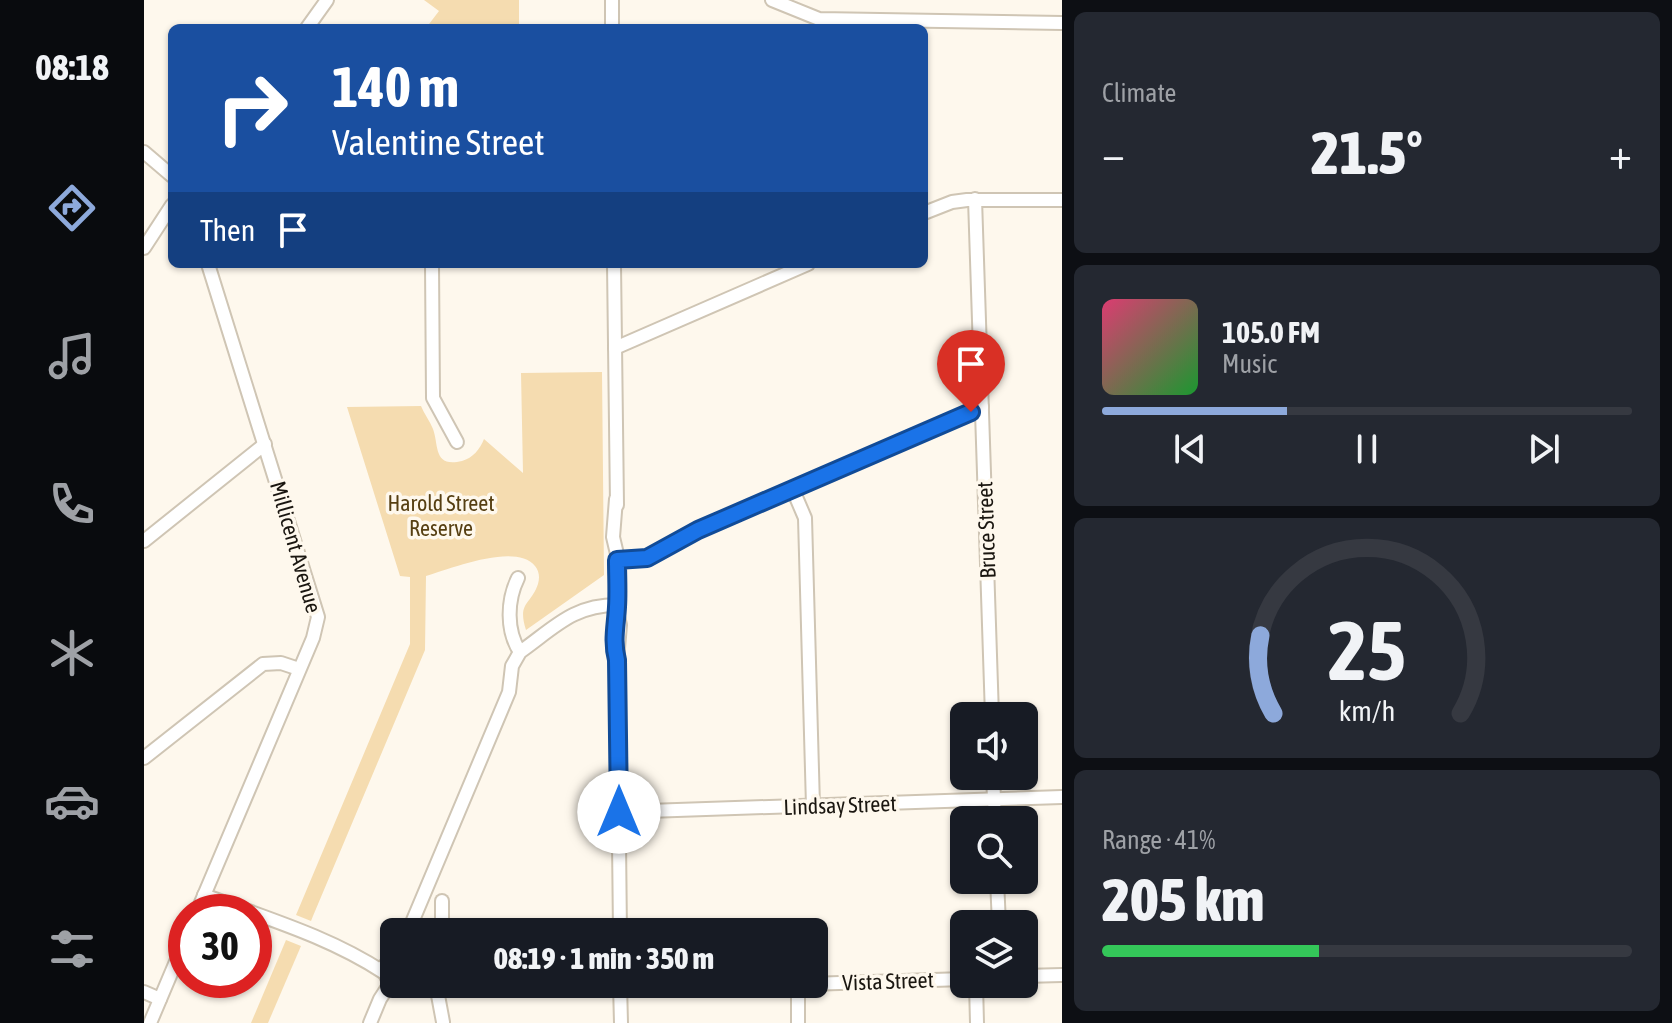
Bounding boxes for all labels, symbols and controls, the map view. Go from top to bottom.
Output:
text: 08:18 [35,46,109,88]
text: 140 m [332,55,459,119]
icon: right [200,56,304,160]
text: Climate [1102,78,1176,108]
text: 21.5° [1311,118,1423,187]
text: Valentine Street [332,121,545,163]
text: − [1102,128,1125,178]
text: + [1609,128,1632,178]
icon: directions [44,180,100,236]
icon: arrive [271,208,315,252]
text: Then [200,213,255,247]
text: 105.0 FM [1222,315,1320,349]
icon: music [44,328,100,384]
pin [937,330,1005,412]
icon: arrive [949,342,993,386]
text: Music [1222,349,1277,379]
icon: previous [1168,427,1212,471]
icon: pause [1345,427,1389,471]
icon: next [1522,427,1566,471]
icon: phone [44,476,100,532]
street label: Millicent Avenue [265,478,327,616]
street label: Bruce Street [971,481,1001,579]
park label: Harold Street Reserve [387,490,495,541]
text: 25 [1328,601,1406,697]
icon: climate [44,625,100,681]
text: km/h [1339,694,1395,727]
map controls [950,702,1038,998]
button: sound [950,702,1038,790]
position arrow [577,770,661,854]
icon: car [44,773,100,829]
street label: Lindsay Street [783,790,897,820]
button: search [950,806,1038,894]
text: Range · 41% [1102,825,1215,855]
text: 205 km [1102,865,1264,934]
speed limit sign: 30 [168,894,272,998]
button: layers [950,910,1038,998]
icon: filters [44,921,100,977]
text: 08:19 · 1 min · 350 m [494,941,714,975]
street label: Vista Street [842,966,934,996]

